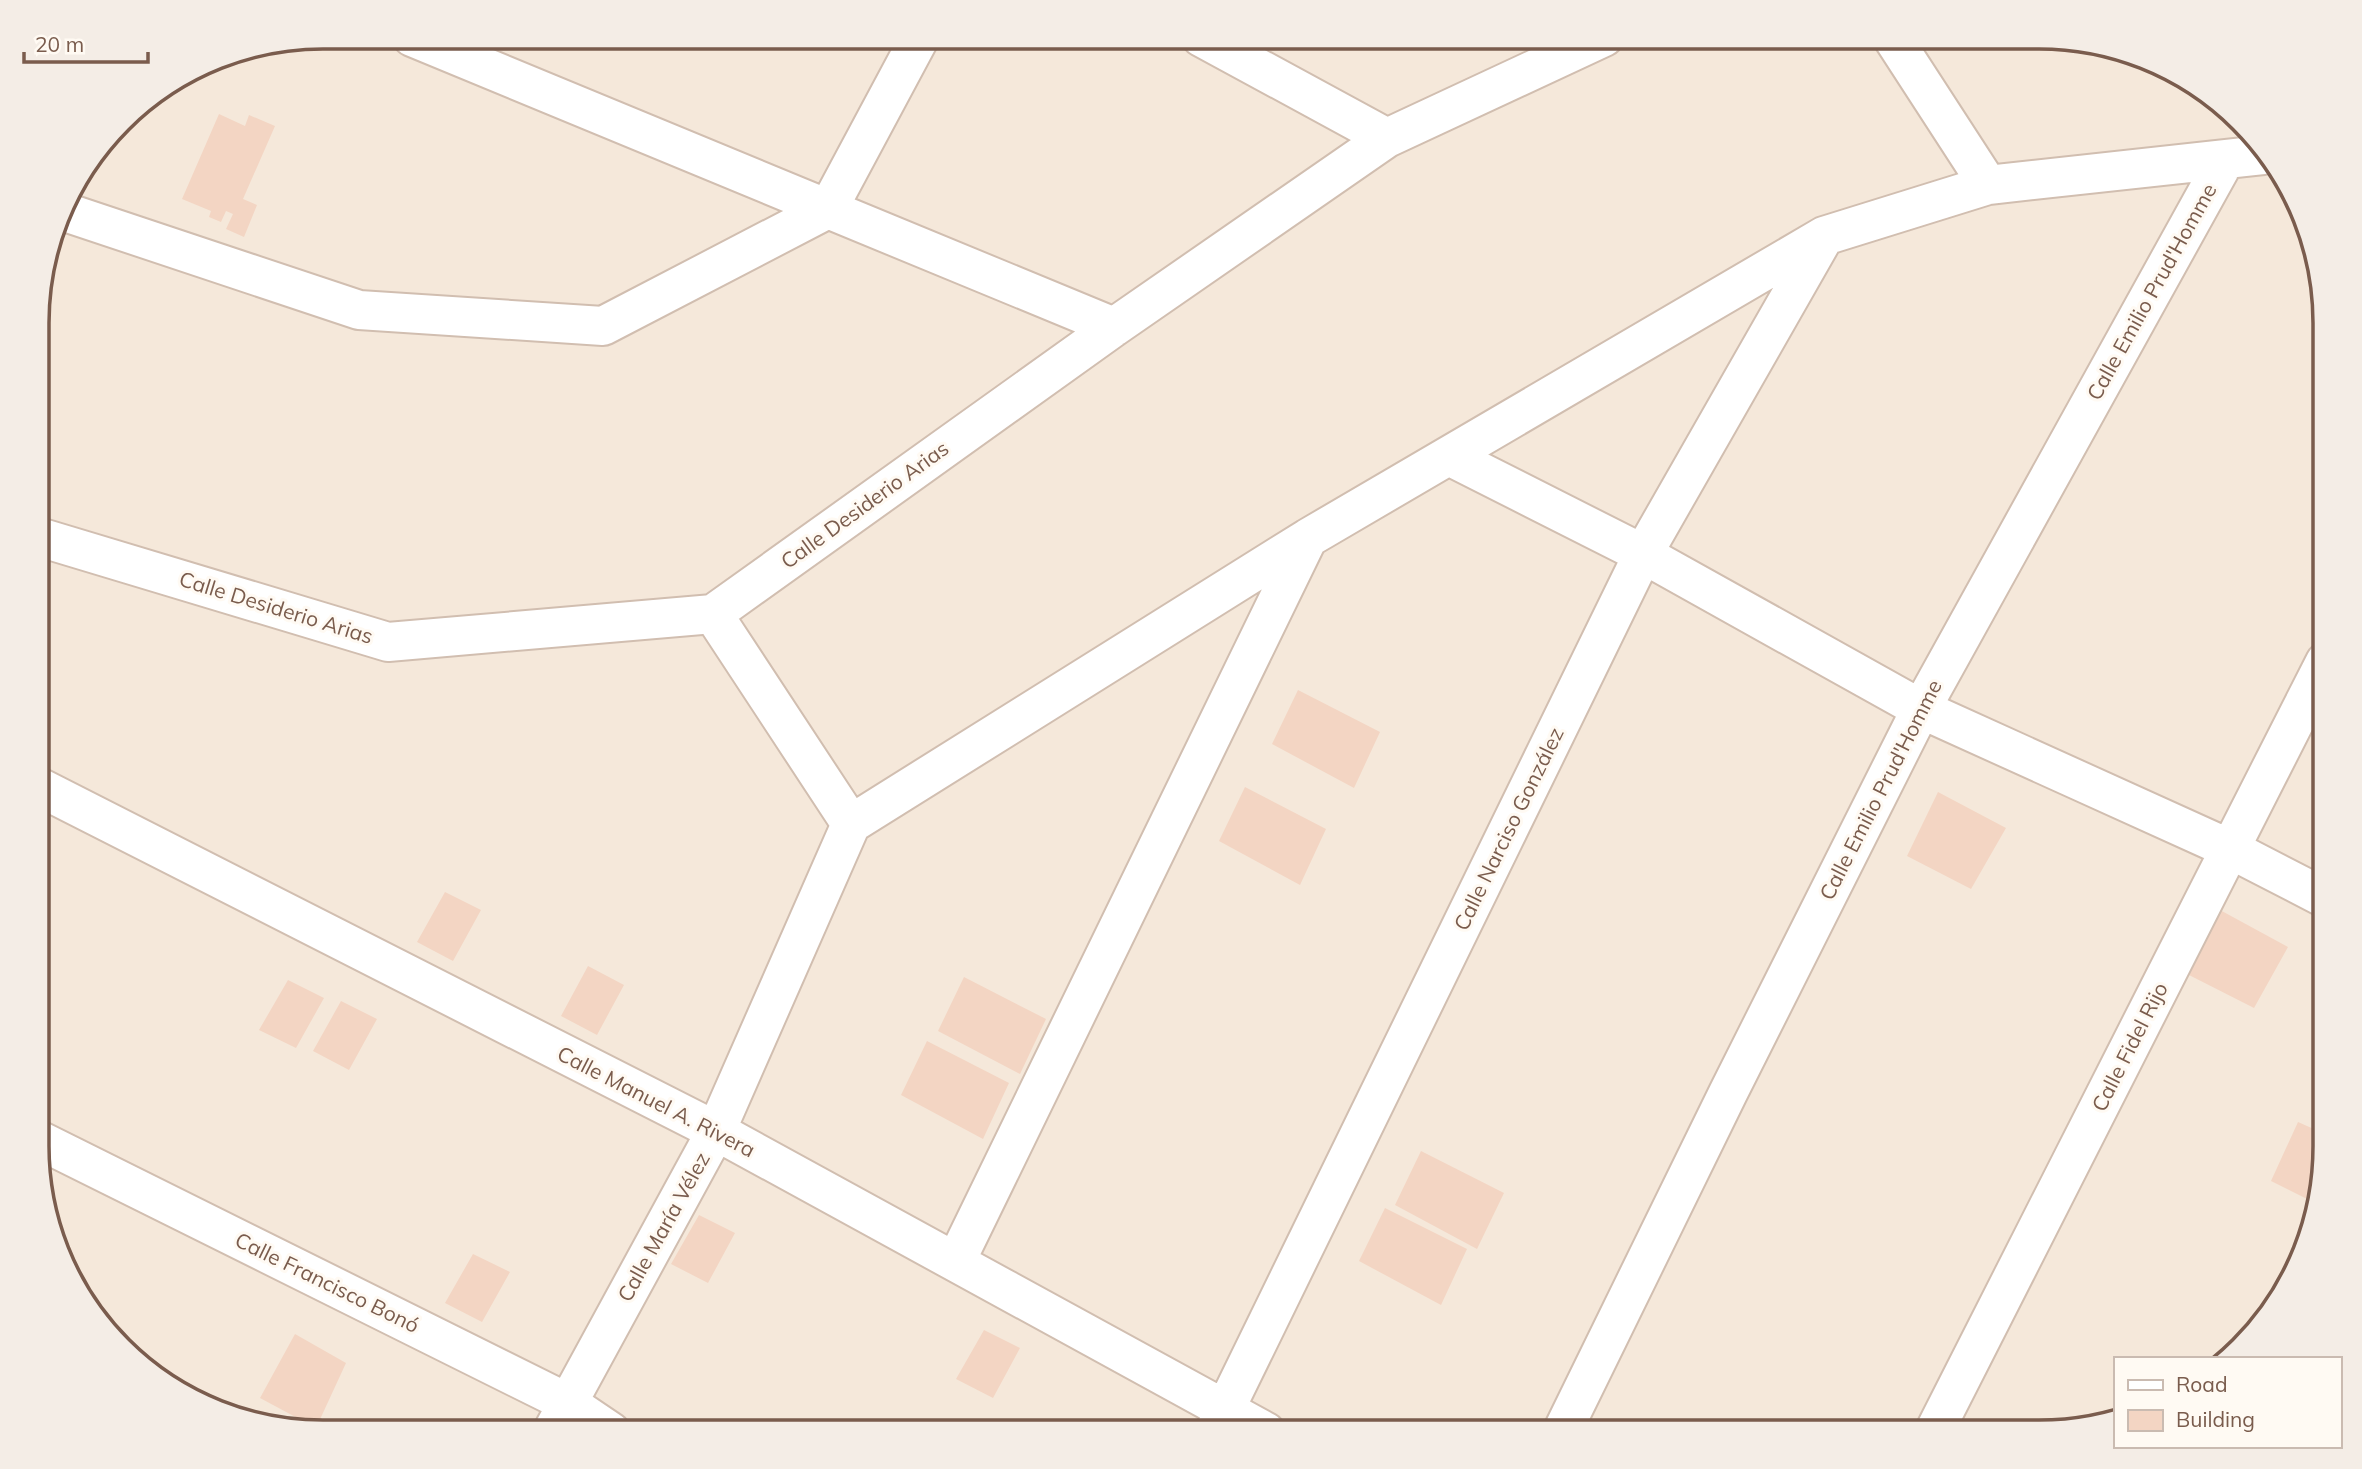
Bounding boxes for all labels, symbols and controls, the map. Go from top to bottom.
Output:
scale bar [24,21,149,65]
text: 20 m [35,31,84,57]
street label: Calle Emilio Prud'Homme [2081,179,2222,404]
street label: Calle Desiderio Arias [775,435,953,574]
street label: Calle Desiderio Arias [176,565,376,649]
street label: Calle Emilio Prud'Homme [1813,675,1947,904]
street label: Calle Narciso González [1448,723,1569,934]
street label: Calle Fidel Rijo [2085,978,2173,1115]
street label: Calle Manuel A. Rivera [553,1040,760,1162]
street label: Calle María Vélez [611,1147,715,1306]
street label: Calle Francisco Bonó [231,1226,424,1338]
legend [2114,1357,2341,1448]
text: Road [2176,1371,2227,1397]
text: Building [2176,1406,2255,1432]

